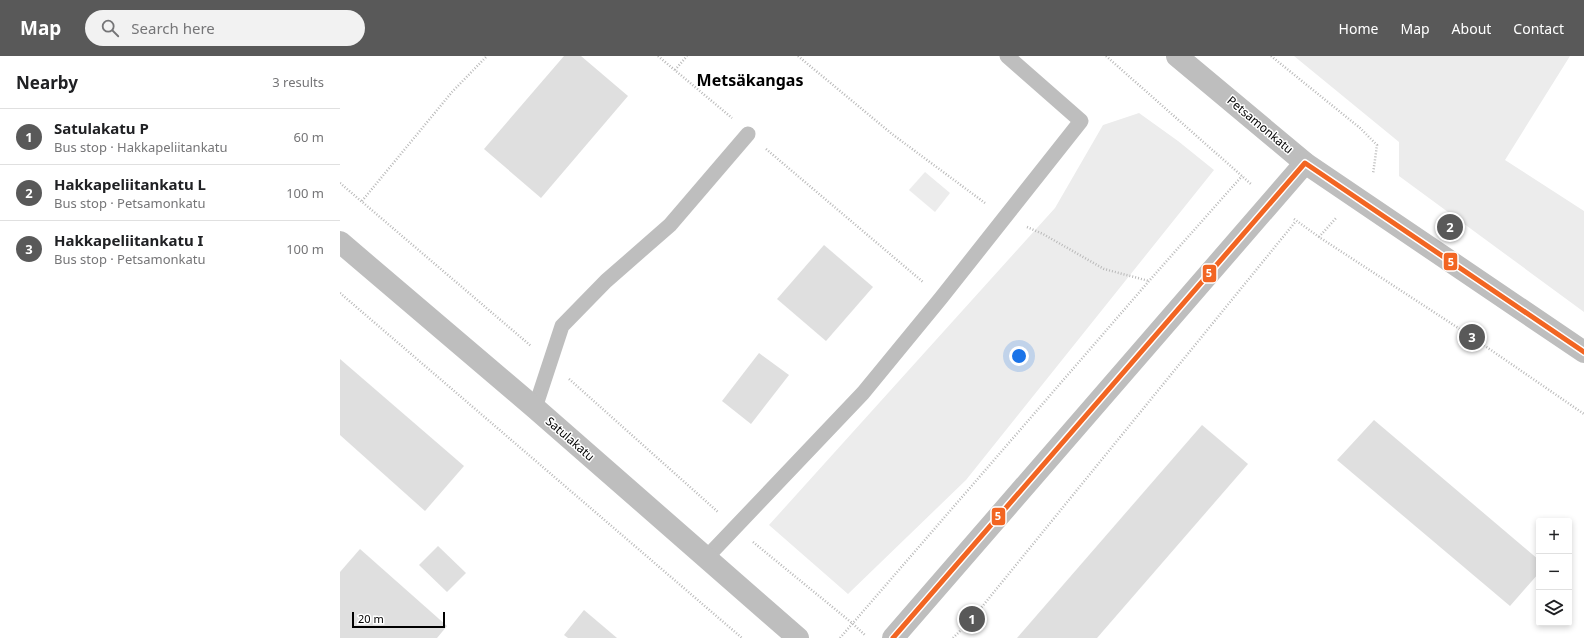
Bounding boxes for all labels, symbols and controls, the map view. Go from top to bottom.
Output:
search box [85,10,365,46]
text: Map [20,15,61,41]
icon: search [99,17,121,39]
text: Search here [131,18,215,38]
text: Home [1339,19,1378,38]
text: Map [1400,19,1430,38]
text: About [1452,19,1491,38]
text: Contact [1513,19,1564,38]
district label: Metsäkangas [697,69,803,91]
text: Nearby [16,71,78,94]
text: 3 results [272,73,324,91]
street label: Petsamonkatu [1224,92,1297,157]
text: Satulakatu P [54,118,149,138]
text: 1 [25,128,33,146]
text: 60 m [294,128,324,146]
text: Bus stop · Hakkapeliitankatu [54,138,228,156]
text: Hakkapeliitankatu L [54,174,206,194]
text: 2 [25,184,33,202]
text: 100 m [286,184,324,202]
text: Bus stop · Petsamonkatu [54,194,206,212]
pin: 2 [1437,212,1463,242]
text: Hakkapeliitankatu I [54,230,203,250]
text: 3 [25,240,33,258]
text: 100 m [286,240,324,258]
text: Bus stop · Petsamonkatu [54,250,206,268]
line badge: 5 [1443,252,1458,271]
text: 5 [1448,254,1454,269]
line badge: 5 [1202,264,1217,283]
text: 5 [1206,265,1212,280]
pin: 3 [1459,322,1485,352]
your location [1009,346,1029,366]
street label: Satulakatu [542,413,598,465]
line badge: 5 [991,507,1006,526]
text: 5 [995,508,1001,523]
map controls [1536,518,1572,626]
button: + [1536,518,1572,554]
button: − [1536,554,1572,590]
button: layers [1536,590,1572,626]
pin: 1 [959,604,985,634]
scale bar [352,610,445,629]
text: 20 m [358,611,384,626]

